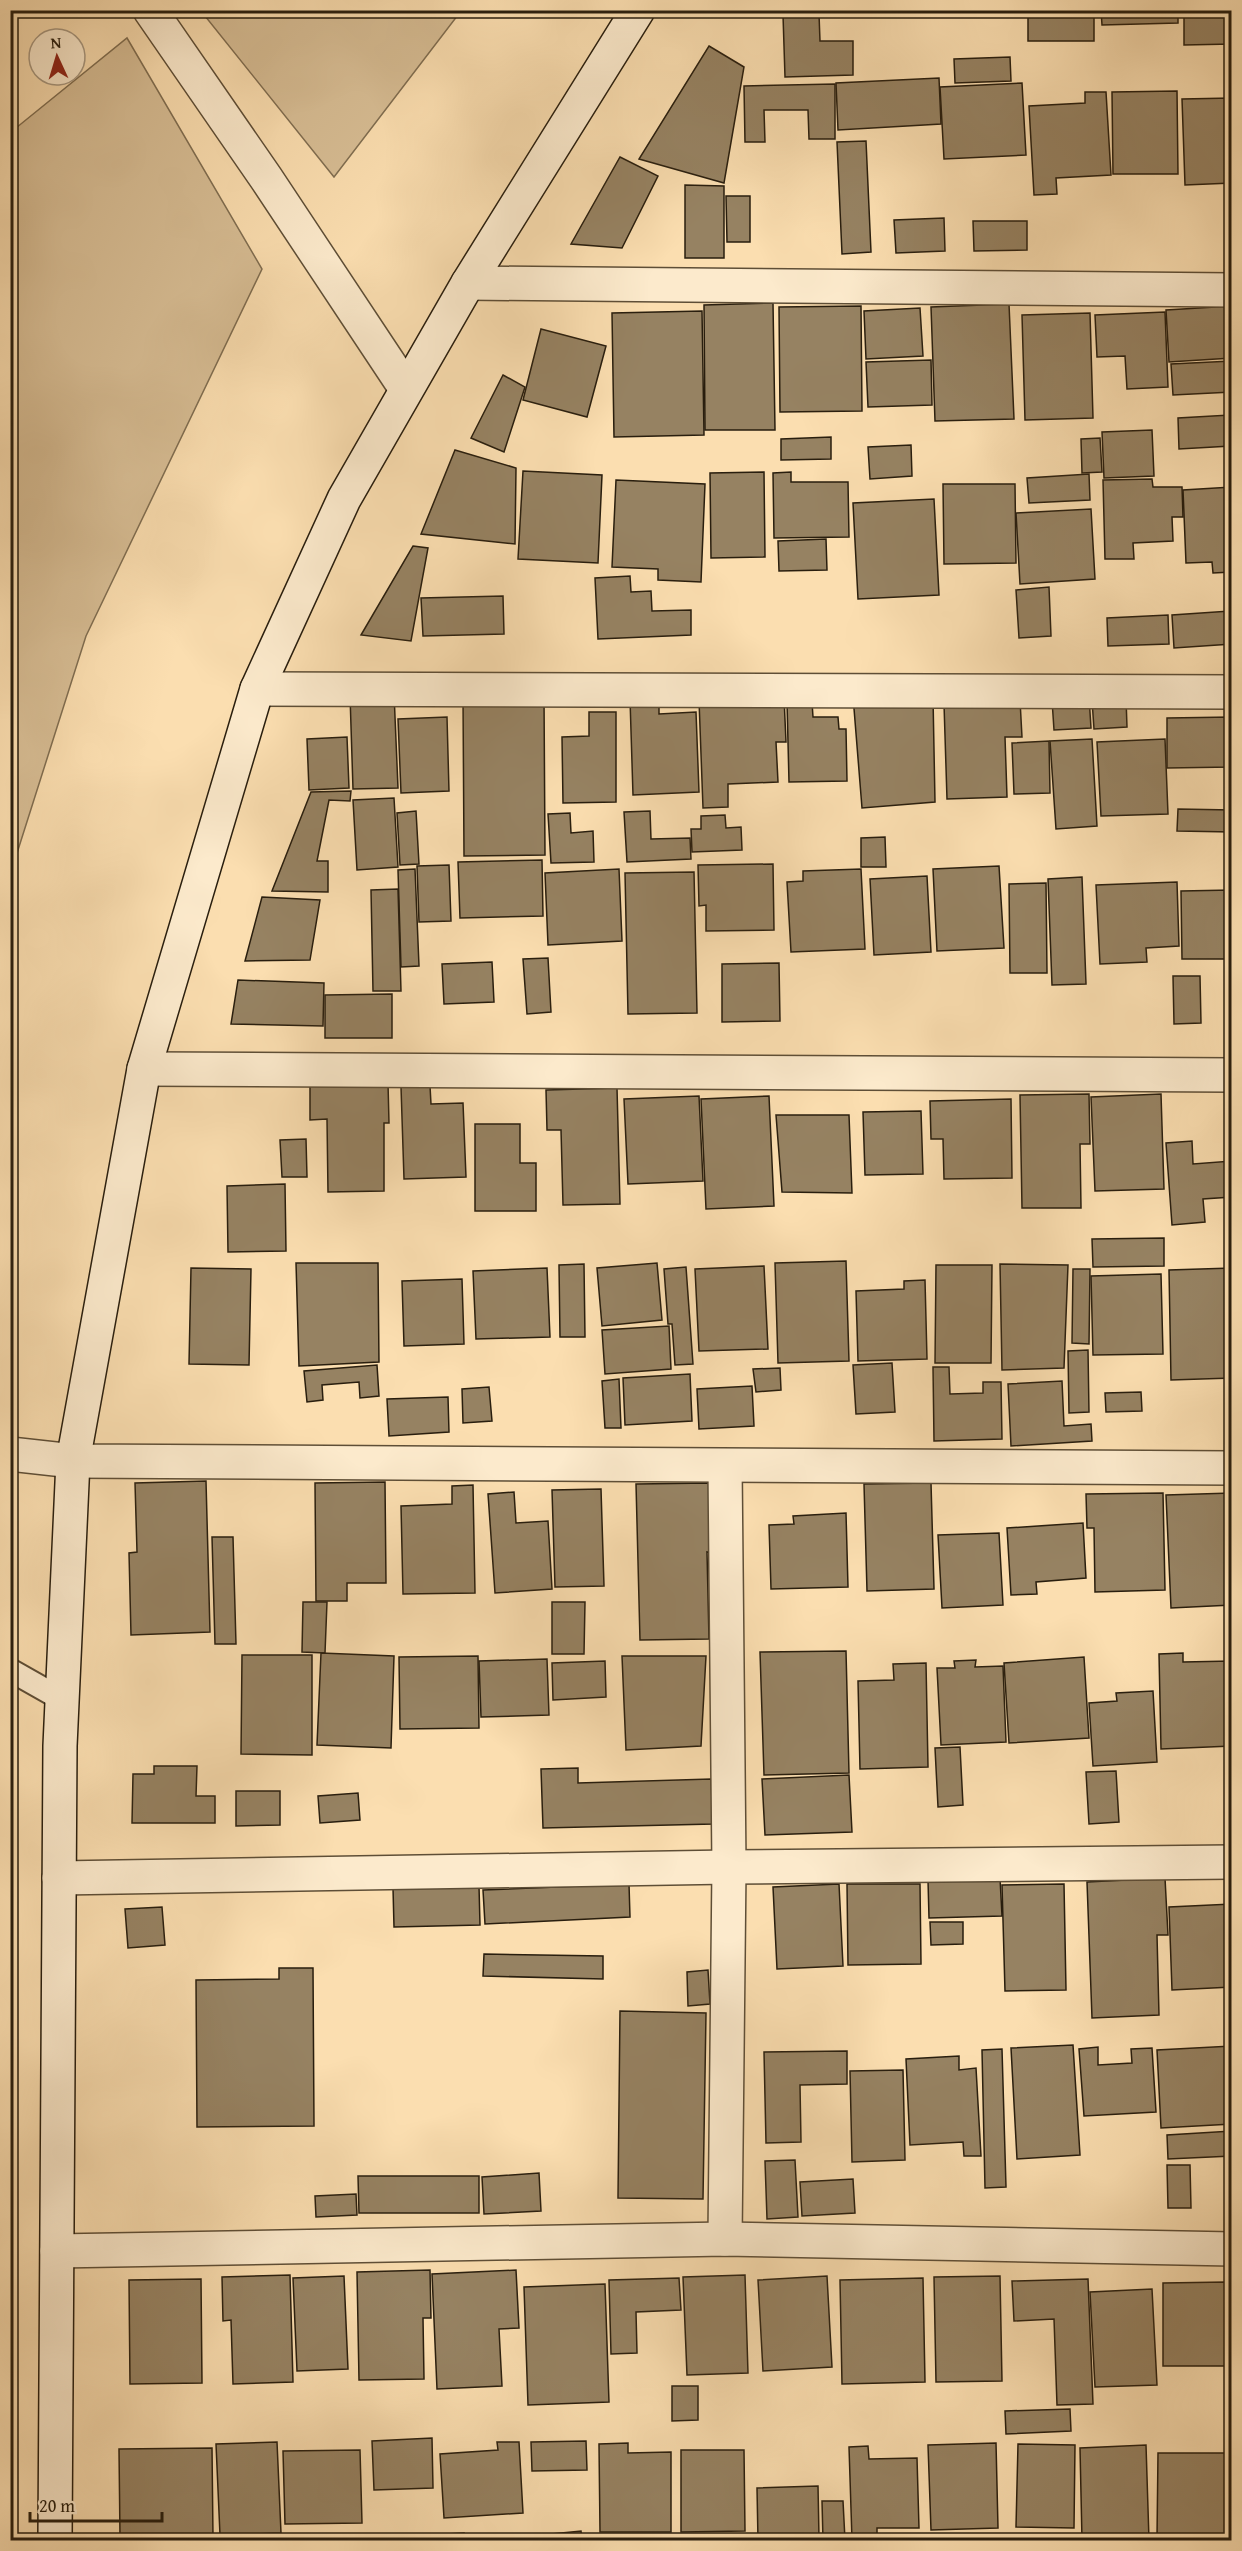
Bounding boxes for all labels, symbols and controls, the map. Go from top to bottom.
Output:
north arrow [27,27,87,87]
text: N [50,30,62,54]
scale bar [30,2485,162,2523]
text: 20 m [39,2492,75,2519]

